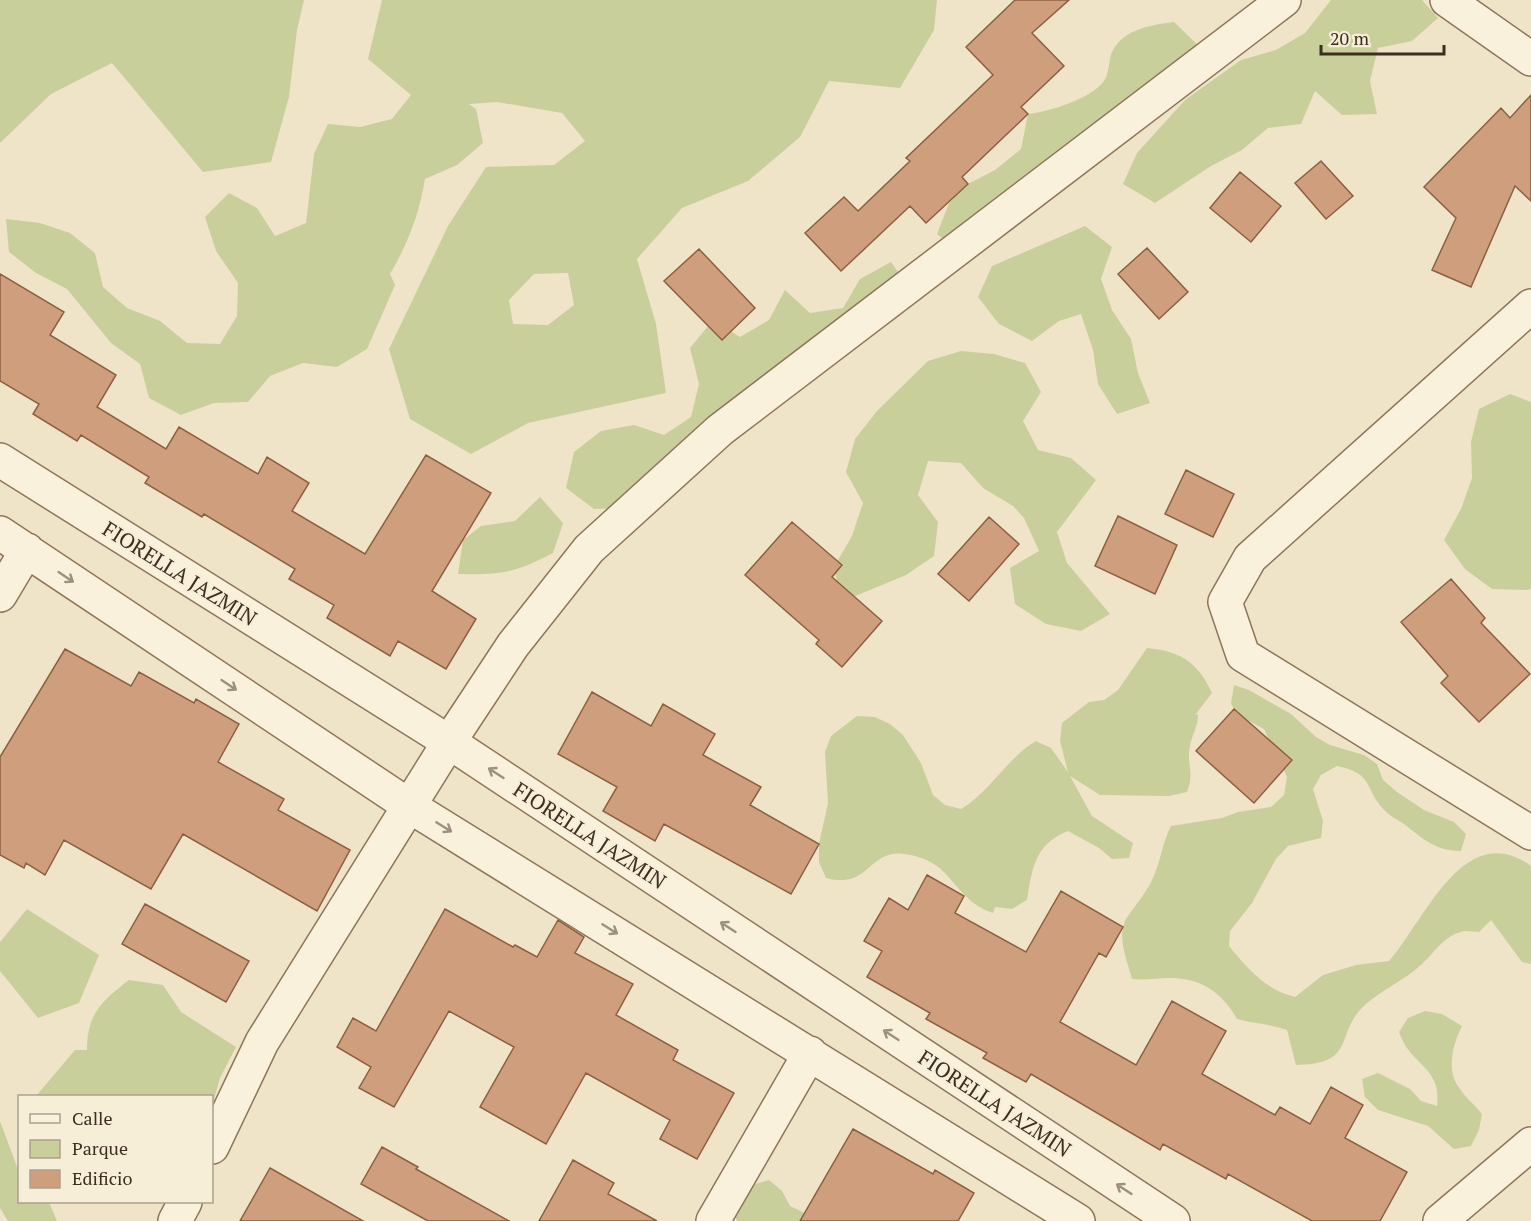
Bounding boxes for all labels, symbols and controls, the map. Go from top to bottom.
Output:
scale bar [1321,18,1444,56]
text: 20 m [1330,26,1370,50]
street label: FIORELLA JAZMIN [98,514,262,632]
one-way arrow [58,570,75,583]
one-way arrow [220,679,236,691]
one-way arrow [488,767,505,779]
street label: FIORELLA JAZMIN [508,775,672,895]
one-way arrow [435,821,452,833]
one-way arrow [721,921,737,933]
one-way arrow [601,924,618,936]
one-way arrow [883,1029,900,1041]
street label: FIORELLA JAZMIN [913,1043,1077,1163]
legend [18,1095,213,1203]
text: Calle [72,1106,113,1130]
text: Parque [72,1136,128,1160]
text: Edificio [72,1166,132,1190]
one-way arrow [1116,1183,1132,1195]

